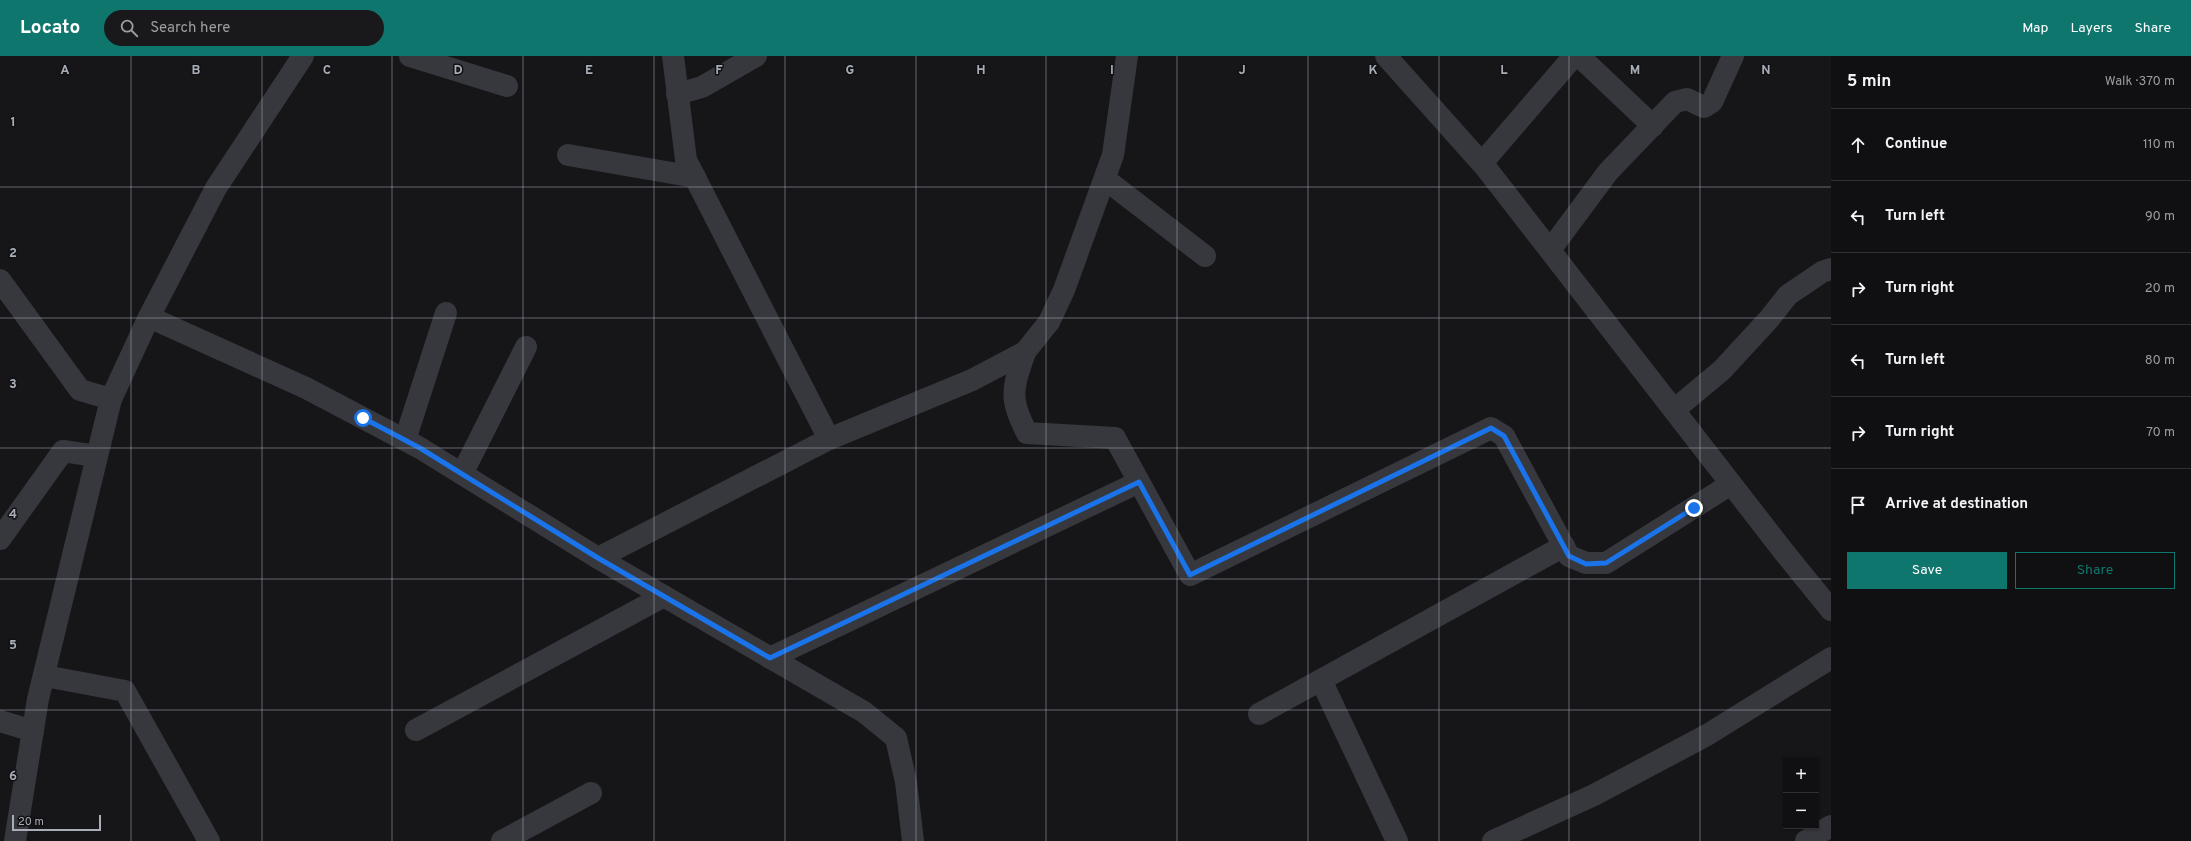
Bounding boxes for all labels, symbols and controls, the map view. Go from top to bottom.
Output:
search box [104,10,384,46]
text: Locato [20,16,80,40]
icon: search [118,17,140,39]
text: Search here [150,19,230,38]
text: Map [2022,20,2048,37]
text: Layers [2070,20,2112,37]
text: Share [2134,20,2171,37]
text: A [60,63,70,79]
text: B [192,63,201,79]
text: C [323,63,331,79]
text: D [453,63,463,79]
text: E [585,63,593,79]
text: F [715,63,723,79]
text: G [846,63,855,79]
text: H [976,63,986,79]
text: I [1110,63,1114,79]
text: J [1238,63,1246,79]
text: K [1368,63,1378,79]
text: L [1500,63,1508,79]
text: M [1630,63,1640,79]
text: N [1761,63,1771,79]
text: 5 min [1847,71,1891,93]
text: Walk · 370 m [2105,74,2175,90]
text: 1 [10,115,16,131]
icon: ahead [1847,134,1869,156]
text: Continue [1885,135,1947,154]
text: 110 m [2143,137,2175,153]
icon: left [1847,206,1869,228]
text: Turn left [1885,207,1945,226]
text: 90 m [2145,209,2175,225]
text: 2 [9,246,17,262]
icon: right [1847,278,1869,300]
text: Turn right [1885,279,1954,298]
text: 20 m [2145,281,2175,297]
icon: left [1847,350,1869,372]
text: Turn left [1885,351,1945,370]
text: 80 m [2145,353,2175,369]
text: 3 [9,377,17,393]
route start [354,409,372,427]
icon: right [1847,422,1869,444]
text: Turn right [1885,423,1954,442]
text: 70 m [2146,425,2175,441]
icon: arrive [1847,494,1869,516]
text: Arrive at destination [1885,495,2028,514]
route end [1685,499,1703,517]
text: 4 [9,507,17,523]
button: Save [1847,552,2007,589]
button: Share [2015,552,2175,589]
text: 5 [9,638,17,654]
map controls [1783,757,1819,829]
button: + [1783,757,1819,793]
text: 6 [9,769,17,785]
button: − [1783,793,1819,829]
scale bar [12,813,101,832]
text: 20 m [18,815,44,829]

